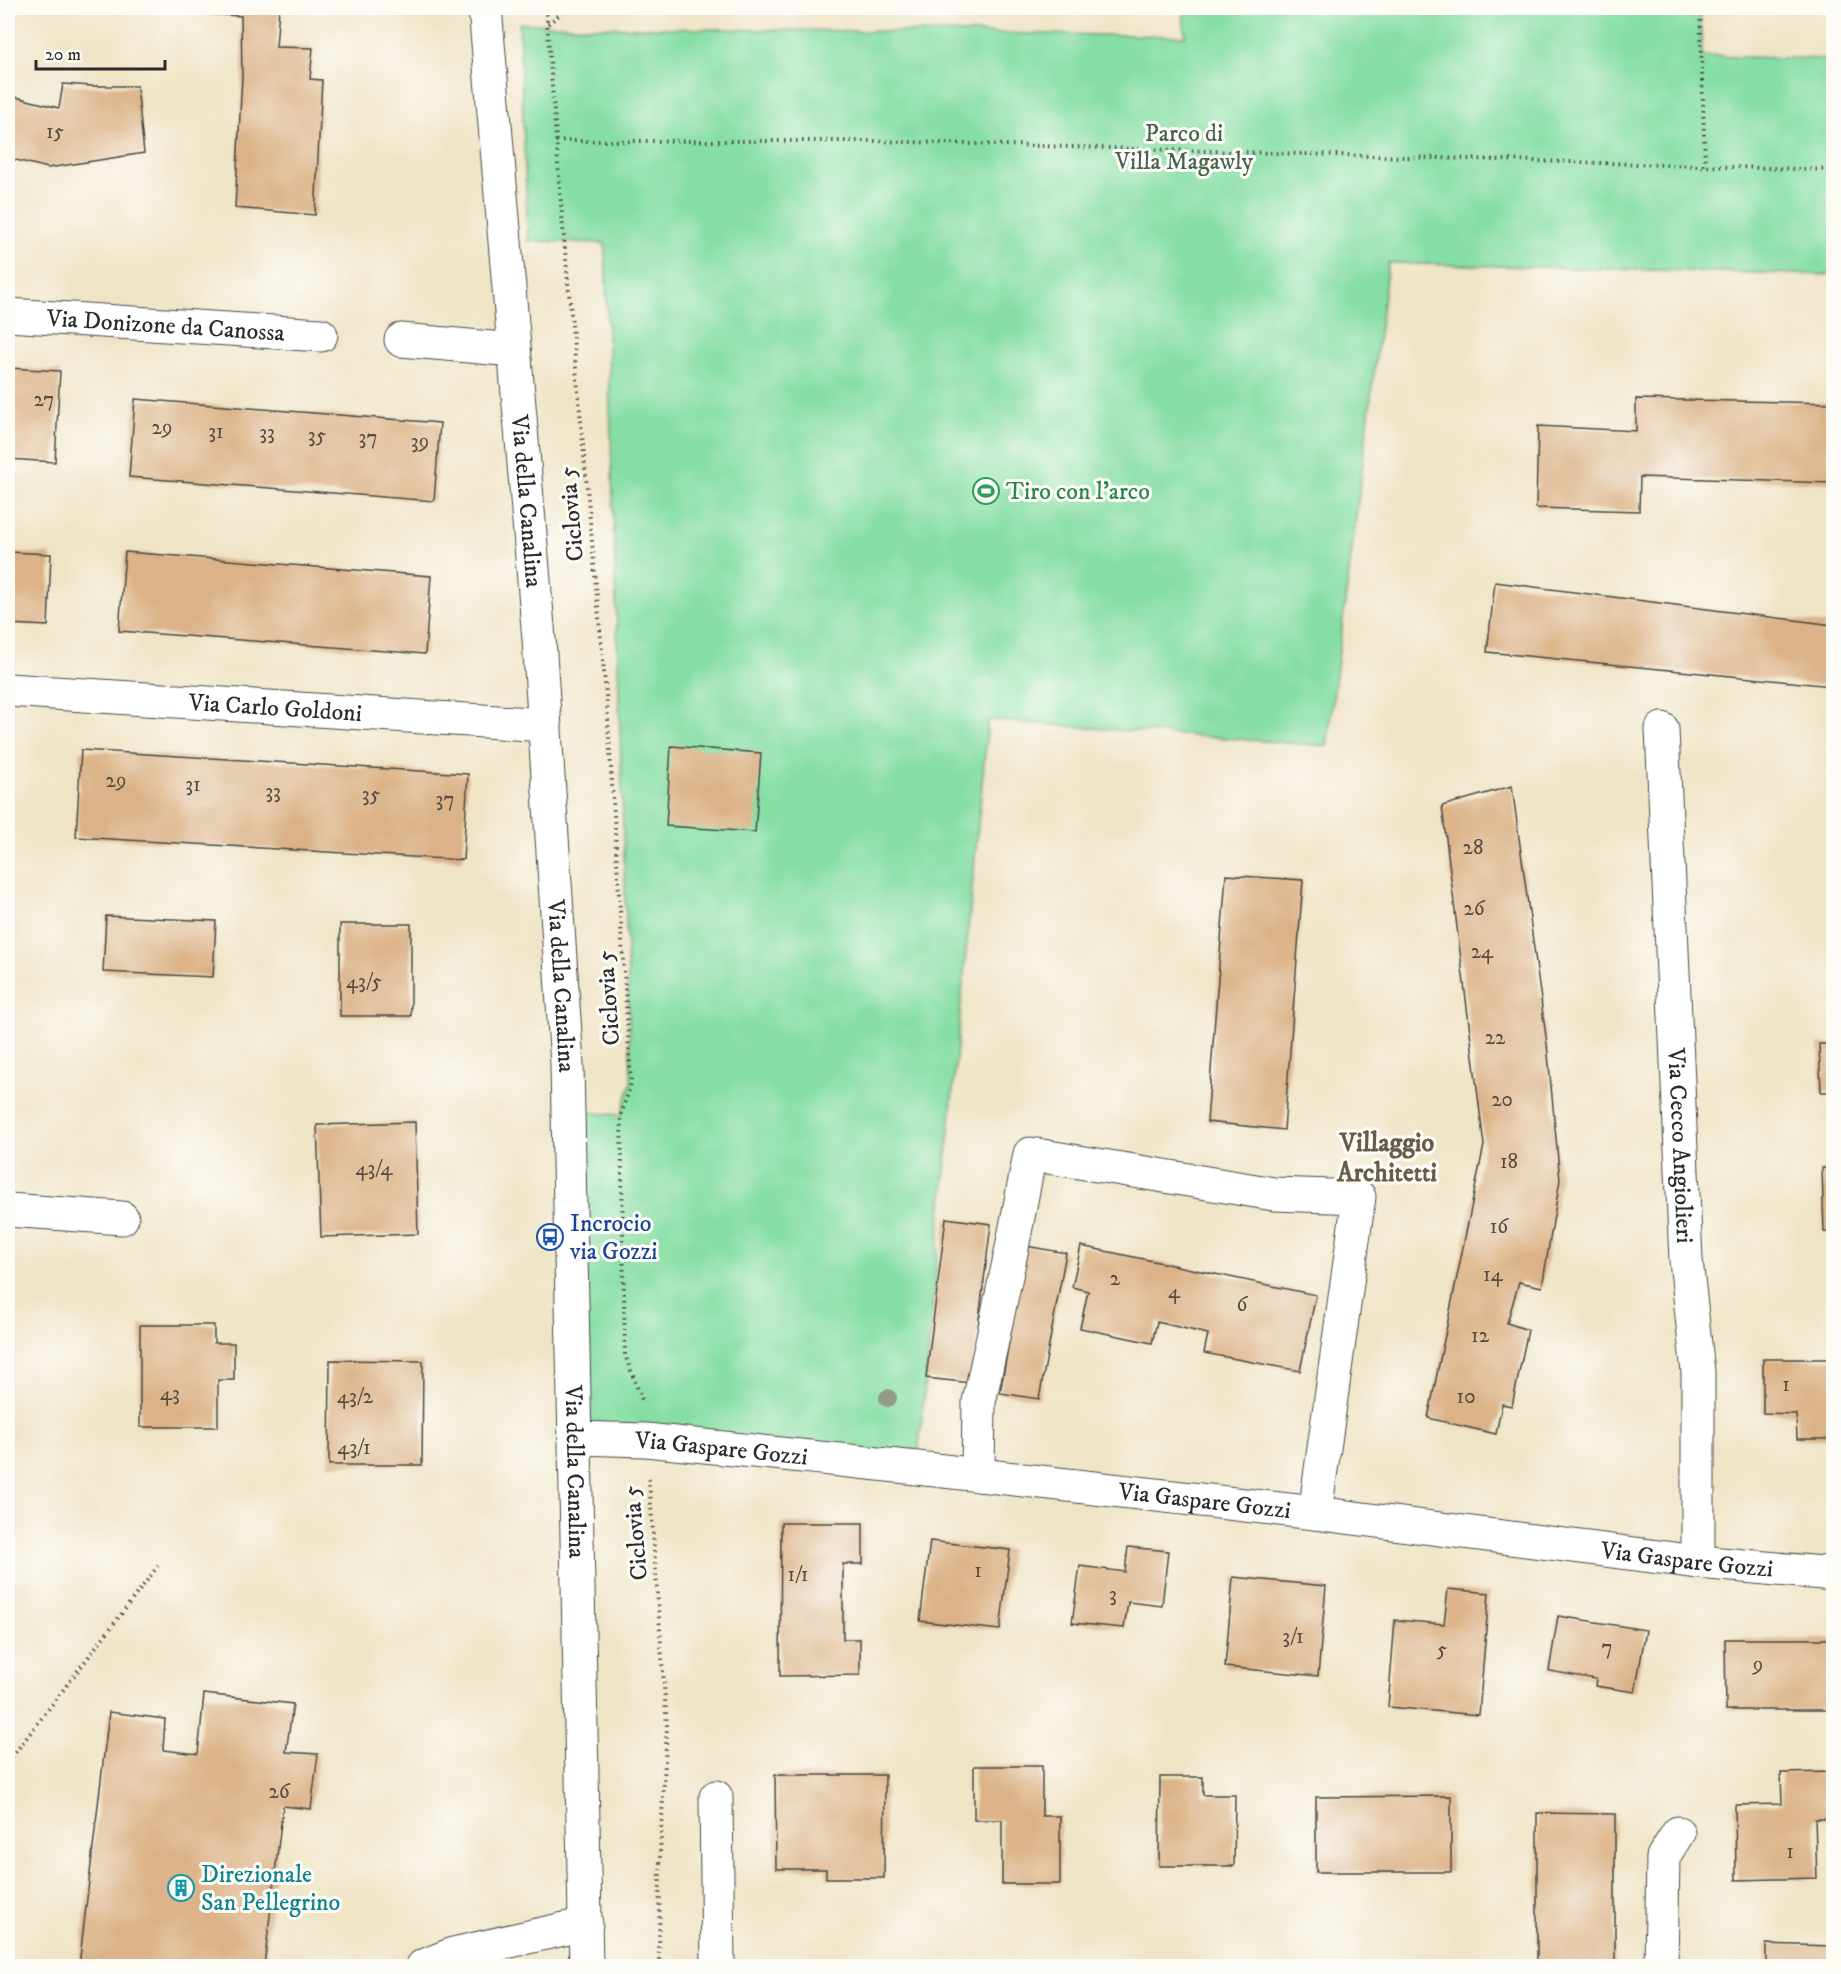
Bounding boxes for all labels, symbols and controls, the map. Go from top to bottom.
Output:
scale bar [36,33,165,71]
text: 20 m [45,44,81,66]
house number: 15 [46,119,64,145]
park label: Parco di Villa Magawly [1114,119,1254,177]
street label: Via Donizone da Canossa [45,303,286,349]
house number: 27 [34,387,54,413]
street label: Via della Canalina [504,413,549,590]
house number: 29 [152,415,172,441]
house number: 31 [208,419,224,445]
house number: 33 [259,420,275,446]
house number: 35 [308,423,326,449]
house number: 37 [359,425,377,451]
house number: 39 [411,429,429,455]
street label: Ciclovia 5 [553,465,591,563]
sports icon: Tiro con l'arco [971,476,1001,506]
place label: Tiro con l'arco [1006,477,1150,507]
street label: Via Carlo Goldoni [187,688,363,729]
house number: 29 [106,768,126,794]
house number: 31 [185,772,201,798]
house number: 33 [265,779,281,805]
house number: 35 [362,782,380,808]
house number: 37 [436,787,454,813]
house number: 28 [1463,835,1483,861]
house number: 26 [1463,896,1486,922]
street label: Via della Canalina [540,898,581,1074]
house number: 24 [1471,939,1494,965]
street label: Ciclovia 5 [591,949,627,1046]
house number: 43/5 [346,969,382,995]
house number: 22 [1485,1025,1506,1051]
street label: Via Cecco Angiolieri [1660,1046,1699,1244]
house number: 20 [1491,1087,1513,1113]
district label: Villaggio Architetti [1336,1127,1437,1190]
house number: 18 [1500,1149,1518,1175]
house number: 43/4 [355,1156,394,1182]
place label: Incrocio via Gozzi [569,1209,658,1267]
house number: 16 [1490,1214,1509,1240]
bus stop icon: Incrocio via Gozzi [535,1222,565,1252]
house number: 14 [1483,1262,1504,1288]
house number: 2 [1110,1266,1121,1292]
house number: 4 [1168,1279,1181,1305]
house number: 6 [1237,1292,1249,1318]
house number: 12 [1471,1323,1490,1349]
house number: 1 [1782,1372,1790,1398]
house number: 43 [160,1381,180,1407]
house number: 43/2 [337,1384,374,1410]
street label: Via della Canalina [558,1384,591,1559]
house number: 10 [1457,1384,1475,1410]
street label: Via Gaspare Gozzi [634,1426,809,1473]
house number: 43/1 [337,1435,371,1461]
street label: Via Gaspare Gozzi [1116,1477,1292,1526]
street label: Ciclovia 5 [617,1484,655,1582]
street label: Via Gaspare Gozzi [1598,1536,1774,1585]
house number: 1 [974,1558,982,1584]
house number: 1/1 [787,1562,809,1588]
house number: 3 [1109,1582,1117,1608]
house number: 3/1 [1282,1624,1304,1650]
house number: 7 [1601,1635,1613,1661]
house number: 5 [1437,1637,1447,1663]
house number: 9 [1752,1652,1763,1678]
house number: 26 [268,1779,291,1805]
house number: 1 [1786,1839,1794,1865]
place label: Direzionale San Pellegrino [201,1860,340,1918]
building icon: Direzionale San Pellegrino [166,1873,196,1903]

